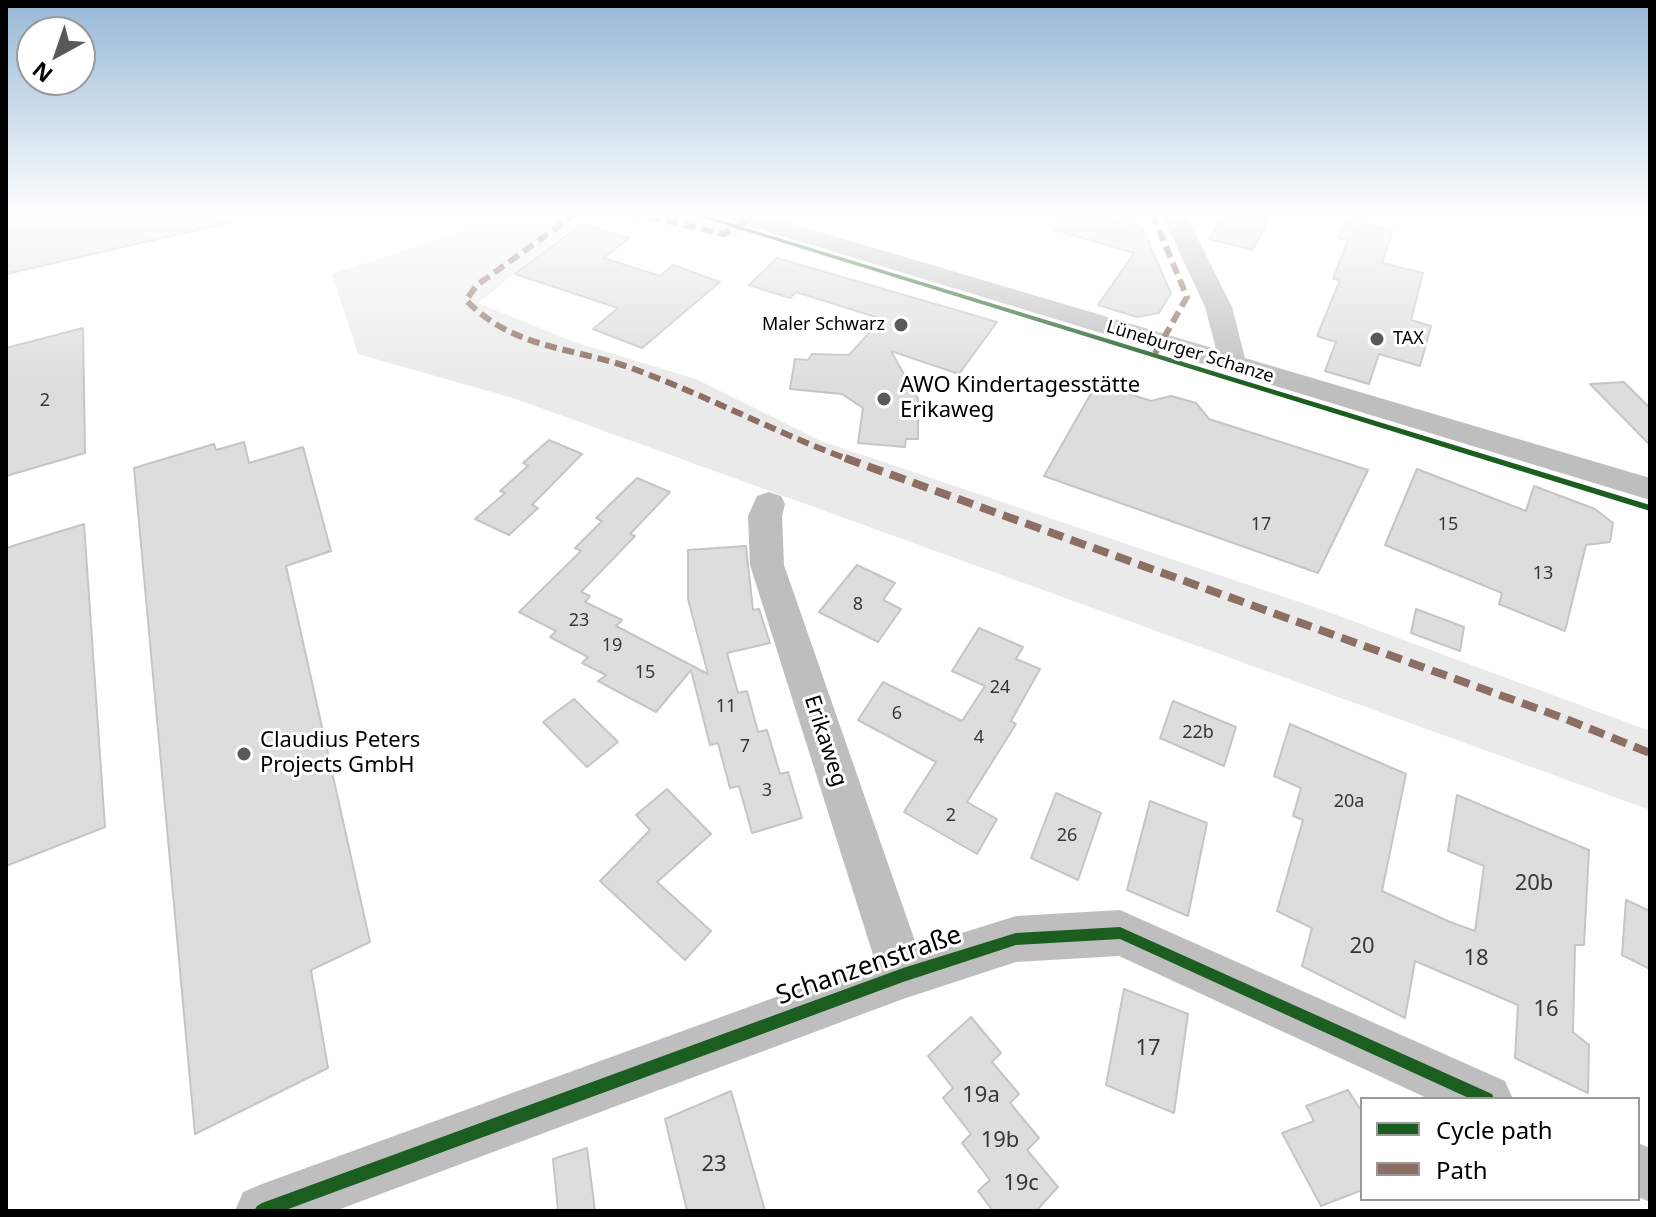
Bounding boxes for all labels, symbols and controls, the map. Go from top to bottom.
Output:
north arrow [16,16,96,96]
text: N [25,56,58,90]
place label: Maler Schwarz [762,314,885,336]
marker: Maler Schwarz [892,316,910,334]
street label: Lüneburger Schanze [1104,316,1276,388]
place label: TAX [1393,328,1424,350]
marker: TAX [1368,330,1386,348]
place label: AWO Kindertagesstätte Erikaweg [900,373,1140,424]
house number: 2 [40,390,50,412]
marker: AWO Kindertagesstätte Erikaweg [875,390,893,408]
house number: 17 [1251,514,1271,536]
house number: 15 [1438,514,1458,536]
house number: 13 [1533,563,1553,585]
house number: 8 [853,594,863,616]
house number: 23 [569,610,589,632]
house number: 19 [602,635,622,657]
house number: 15 [635,662,655,684]
house number: 24 [990,677,1010,699]
street label: Erikaweg [798,692,852,790]
house number: 11 [716,696,736,718]
house number: 6 [892,703,902,725]
house number: 22b [1182,722,1214,744]
house number: 4 [974,727,984,749]
place label: Claudius Peters Projects GmbH [260,728,420,780]
house number: 7 [740,736,750,758]
marker: Claudius Peters Projects GmbH [235,745,253,763]
house number: 3 [762,780,772,802]
house number: 20a [1334,791,1364,813]
house number: 2 [946,805,956,827]
house number: 26 [1057,825,1077,847]
house number: 20b [1515,871,1553,897]
street label: Schanzenstraße [772,920,966,1012]
house number: 20 [1349,934,1375,960]
house number: 18 [1463,946,1489,972]
house number: 16 [1533,997,1559,1023]
house number: 17 [1135,1036,1161,1062]
house number: 19a [962,1083,1000,1109]
legend [1360,1097,1640,1201]
text: Cycle path [1436,1113,1553,1146]
house number: 19b [981,1128,1019,1154]
house number: 23 [701,1152,727,1178]
text: Path [1436,1153,1487,1186]
house number: 19c [1003,1171,1039,1197]

